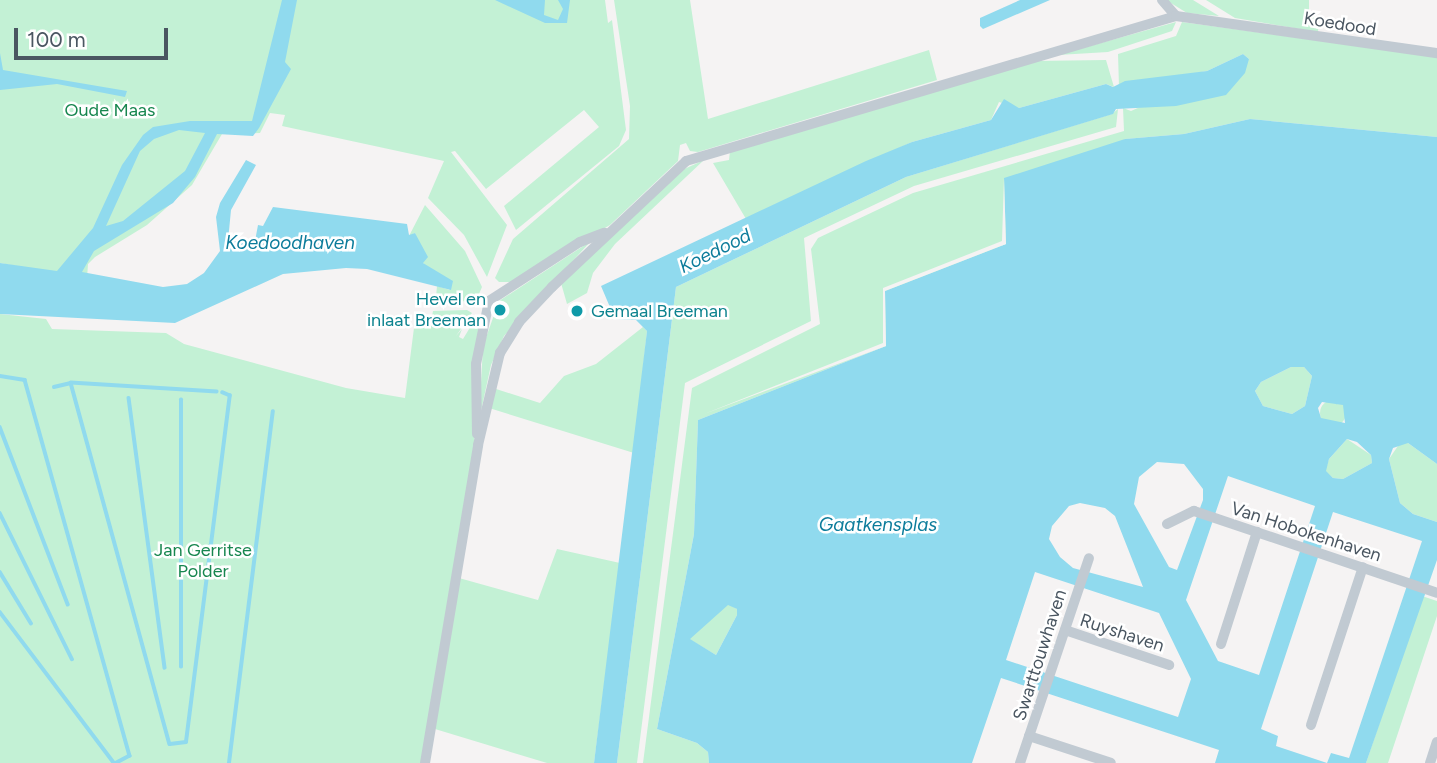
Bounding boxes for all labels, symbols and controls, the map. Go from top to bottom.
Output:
street label: Koedood [1302,8,1378,40]
scale bar [18,14,172,58]
text: 100 m [27,27,86,52]
park label: Oude Maas [65,99,155,121]
water label: Koedood [675,224,755,278]
water label: Koedoodhaven [225,232,355,254]
place label: Hevel en inlaat Breeman [367,289,486,332]
place label: Gemaal Breeman [591,300,728,322]
marker: Hevel en inlaat Breeman [492,302,508,318]
marker: Gemaal Breeman [569,303,585,319]
street label: Van Hobokenhaven [1228,497,1384,567]
water label: Gaatkensplas [819,514,937,536]
park label: Jan Gerritse Polder [154,540,252,582]
street label: Swarttouwhaven [1009,587,1071,723]
street label: Ruyshaven [1077,609,1167,657]

